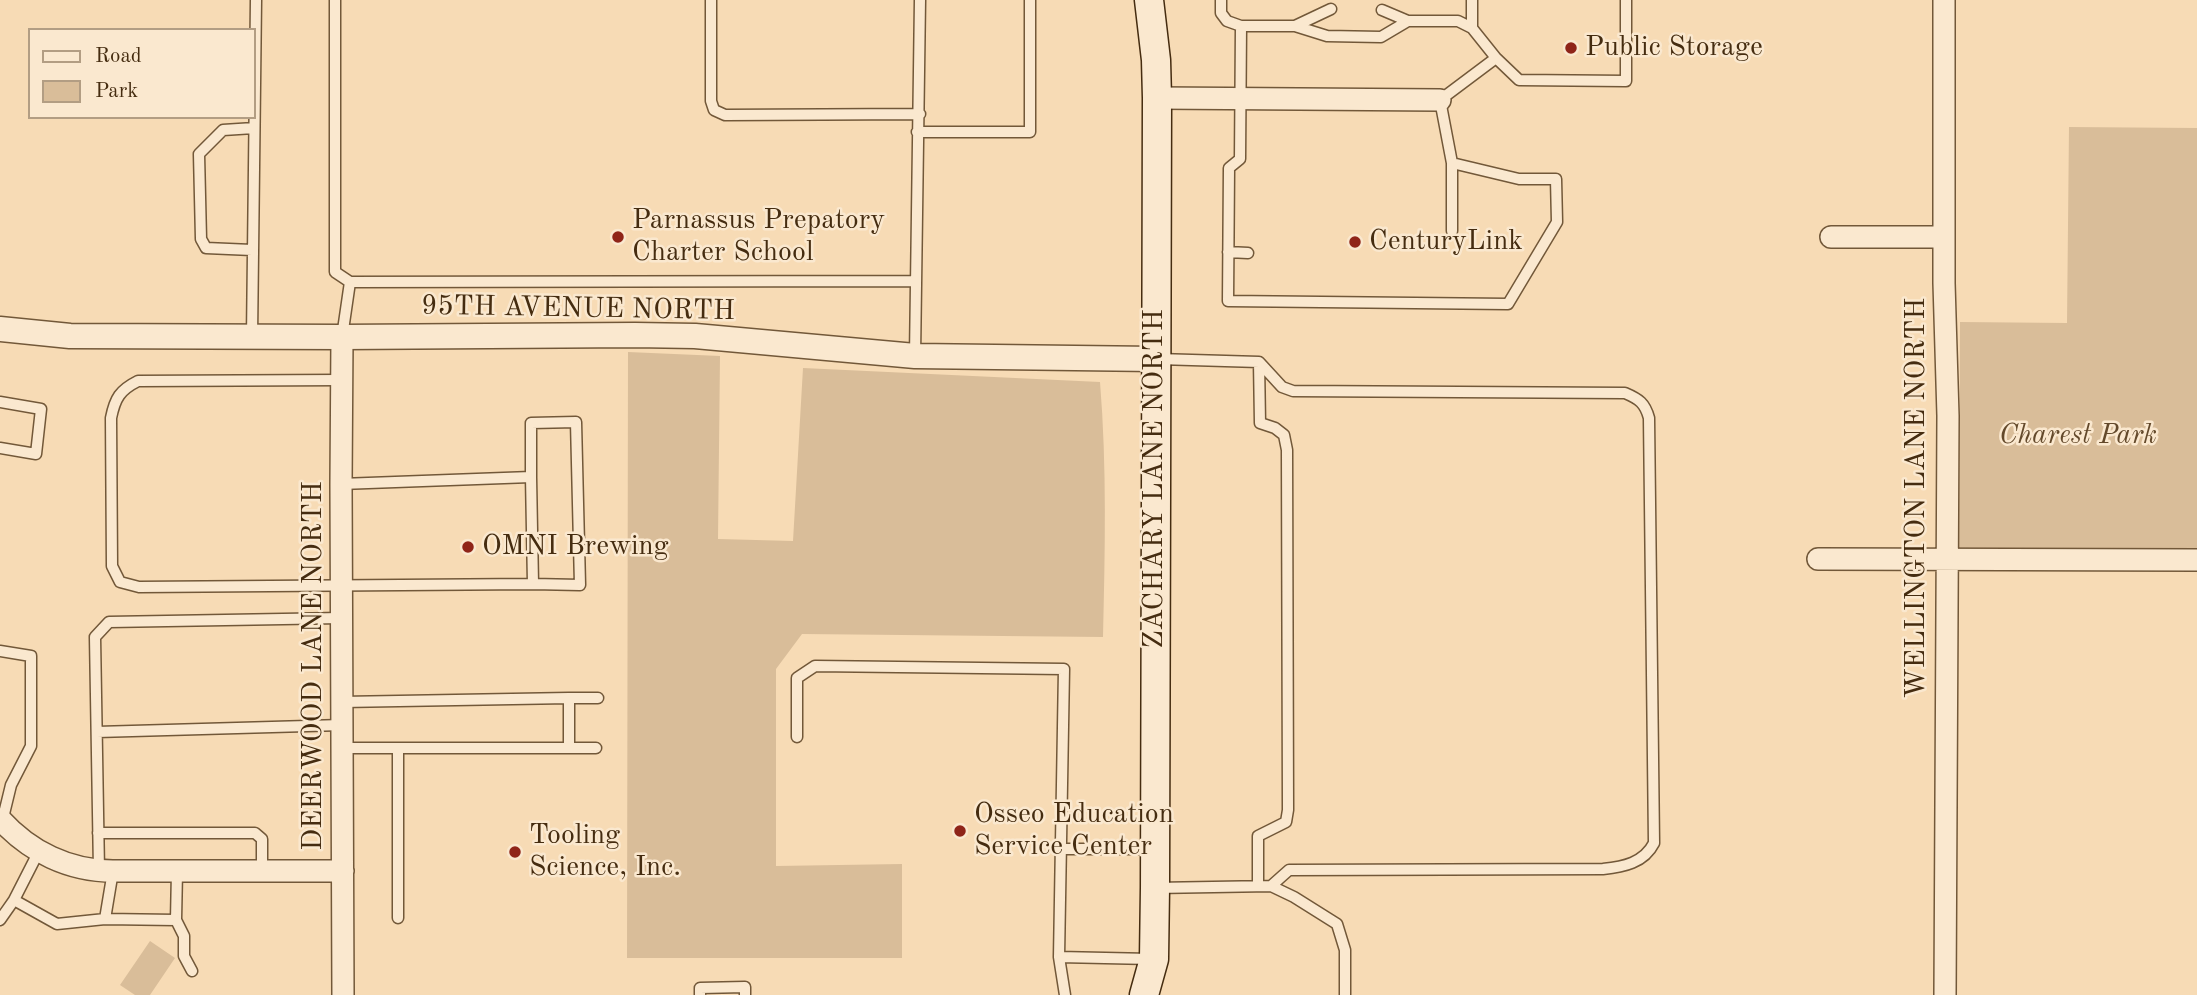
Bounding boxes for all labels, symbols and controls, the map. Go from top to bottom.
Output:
legend [28,28,256,119]
place label: Public Storage [1585,31,1763,65]
marker: Public Storage [1563,40,1579,56]
text: Road [95,46,142,67]
text: Park [95,81,138,102]
place label: Parnassus Prepatory Charter School [632,204,885,270]
place label: CenturyLink [1369,225,1523,259]
marker: Parnassus Prepatory Charter School [610,229,626,245]
marker: CenturyLink [1347,234,1363,250]
street label: 95TH AVENUE NORTH [421,289,735,329]
street label: WELLINGTON LANE NORTH [1900,298,1934,698]
street label: ZACHARY LANE NORTH [1138,309,1172,649]
park label: Charest Park [1999,419,2157,453]
street label: DEERWOOD LANE NORTH [297,481,331,851]
place label: OMNI Brewing [482,530,669,564]
marker: OMNI Brewing [460,539,476,555]
place label: Osseo Education Service Center [974,798,1174,864]
place label: Tooling Science, Inc. [529,819,681,885]
marker: Osseo Education Service Center [952,823,968,839]
marker: Tooling Science, Inc. [507,844,523,860]

